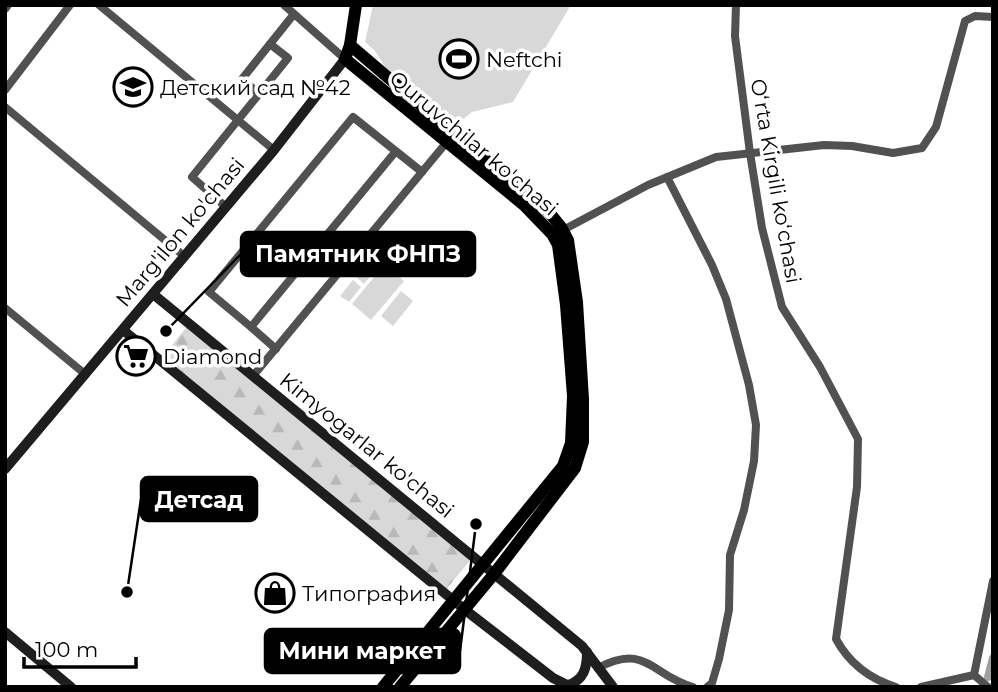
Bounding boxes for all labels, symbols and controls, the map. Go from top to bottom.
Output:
sports icon: Neftchi [438,38,480,80]
place label: Neftchi [486,47,563,72]
street label: Quruvchilar ko'chasi [385,65,563,221]
school or university icon: Детский сад №42 [112,66,154,108]
place label: Детский сад №42 [160,75,351,100]
street label: Oʻrta Kirgili koʻchasi [746,77,806,285]
street label: Marg'ilon ko'chasi [111,153,249,311]
callout: Памятник ФНПЗ [241,232,475,276]
text: Памятник ФНПЗ [255,240,461,268]
supermarket icon: Diamond [115,335,157,377]
place label: Diamond [163,344,262,369]
street label: Kimyogarlar ko'chasi [275,367,459,523]
callout: Детсад [141,477,257,521]
text: Детсад [155,486,243,514]
shop icon: Типография [254,572,296,614]
place label: Типография [302,581,436,606]
scale bar [24,626,136,670]
callout: Мини маркет [265,629,460,673]
text: 100 m [35,637,98,662]
text: Мини маркет [279,637,446,665]

